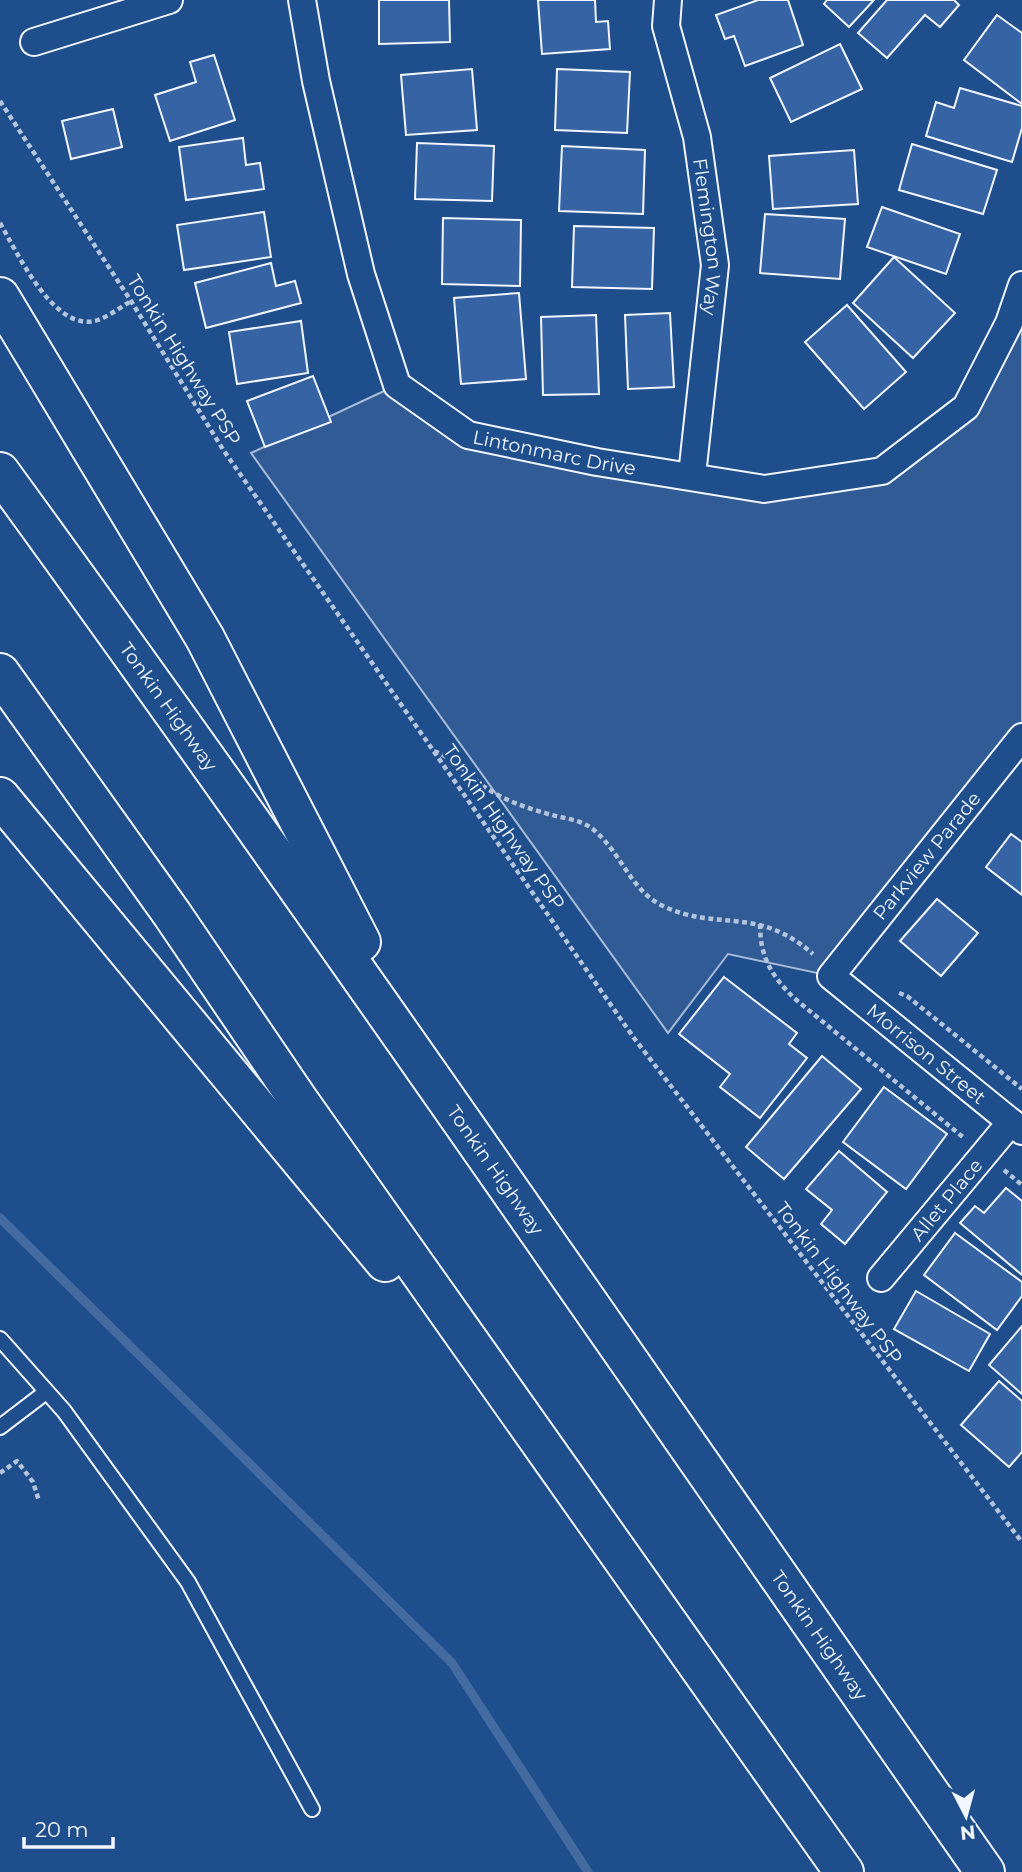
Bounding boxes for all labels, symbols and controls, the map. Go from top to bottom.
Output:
street label: Flemington Way [689,157,727,317]
street label: Tonkin Highway PSP [122,271,246,449]
street label: Lintonmarc Drive [471,425,637,480]
street label: Tonkin Highway [115,638,223,776]
street label: Tonkin Highway PSP [438,740,570,914]
street label: Parkview Parade [868,787,986,925]
street label: Morrison Street [862,998,991,1109]
street label: Tonkin Highway [443,1101,549,1240]
street label: Allet Place [905,1154,987,1245]
street label: Tonkin Highway PSP [771,1198,907,1368]
street label: Tonkin Highway [767,1566,873,1705]
north arrow [931,1781,1001,1851]
scale bar [24,1806,114,1850]
text: 20 m [35,1817,89,1842]
text: N [959,1820,977,1845]

